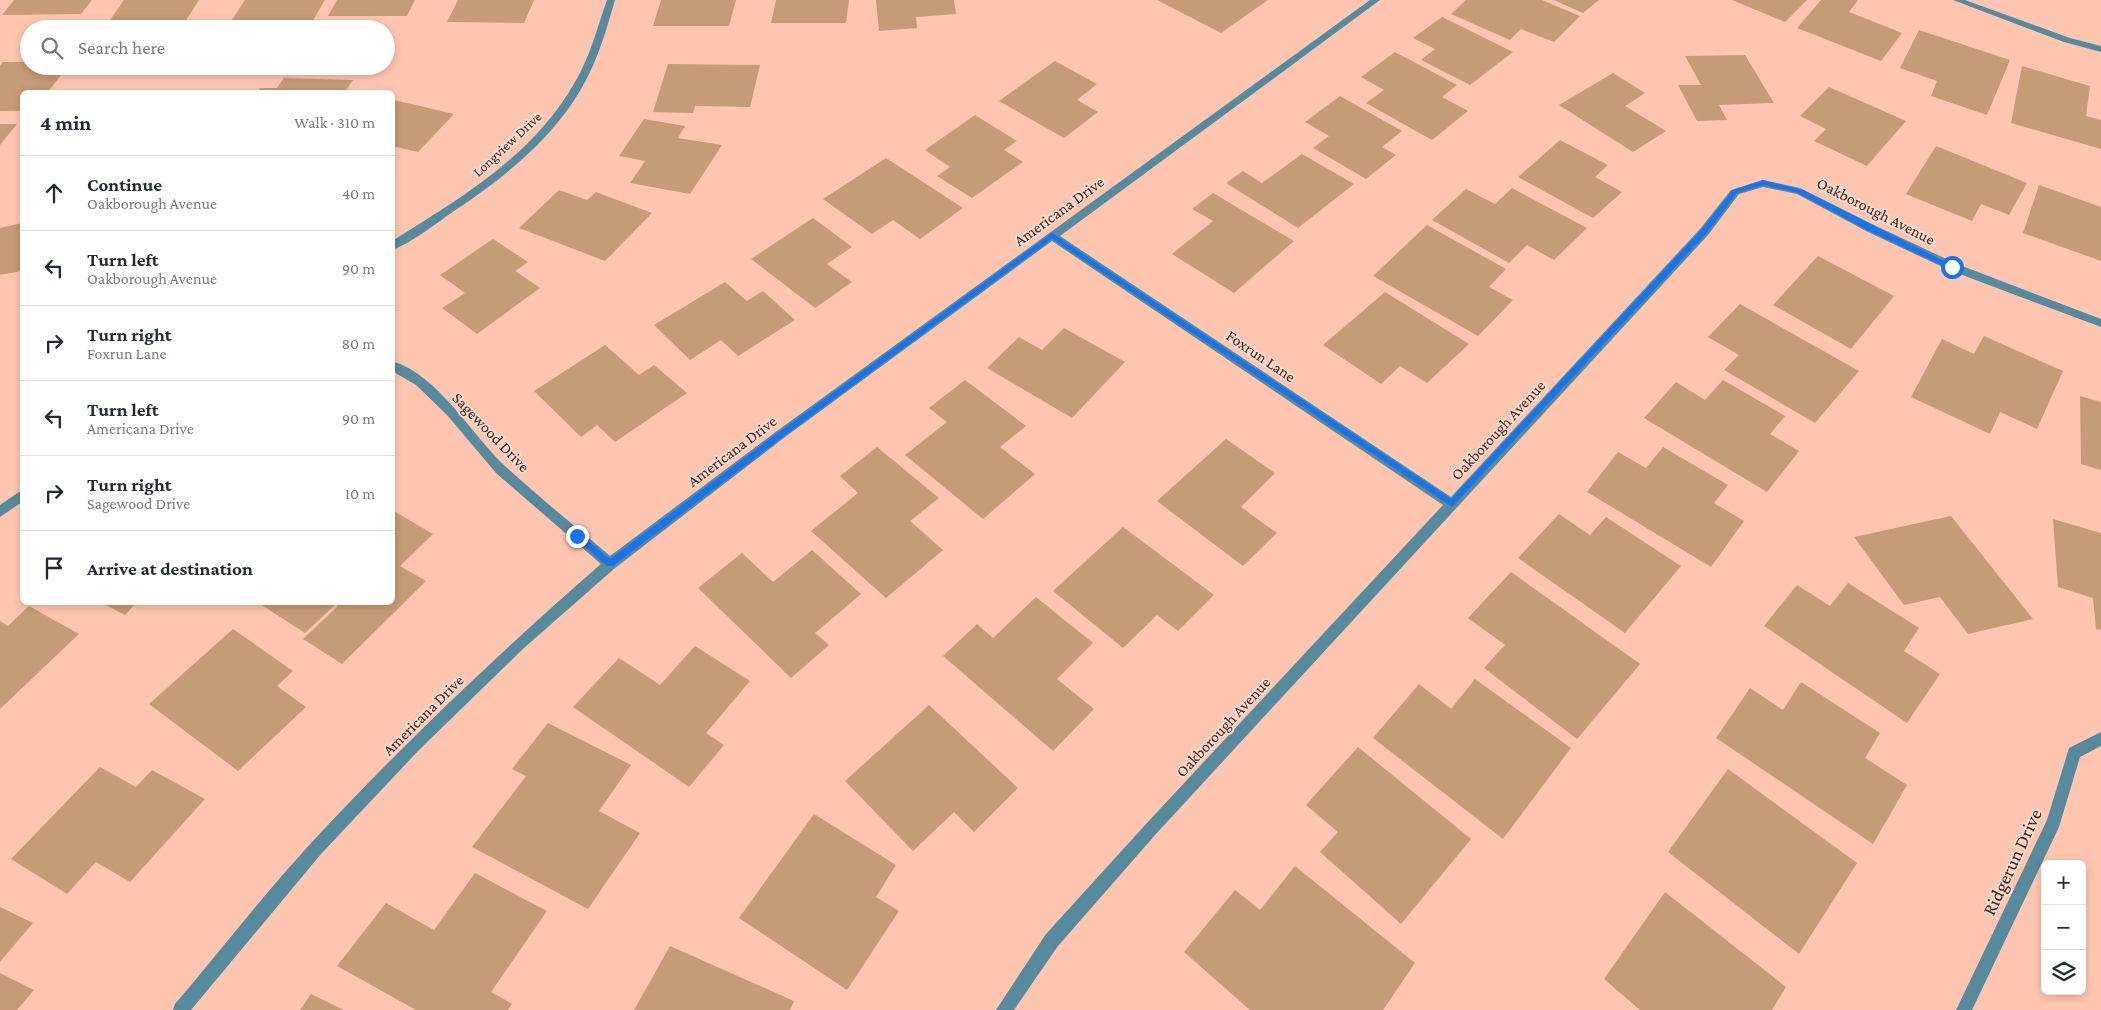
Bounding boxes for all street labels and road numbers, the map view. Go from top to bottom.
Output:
street label: Longview Drive [469,108,545,180]
street label: Americana Drive [1011,173,1107,249]
street label: Oakborough Avenue [1814,174,1938,249]
street label: Foxrun Lane [1223,327,1299,385]
street label: Oakborough Avenue [1447,377,1549,484]
street label: Sagewood Drive [448,389,533,476]
street label: Americana Drive [684,412,780,490]
street label: Americana Drive [379,671,467,759]
street label: Oakborough Avenue [1172,674,1274,781]
street label: Ridgerun Drive [1978,806,2046,918]

